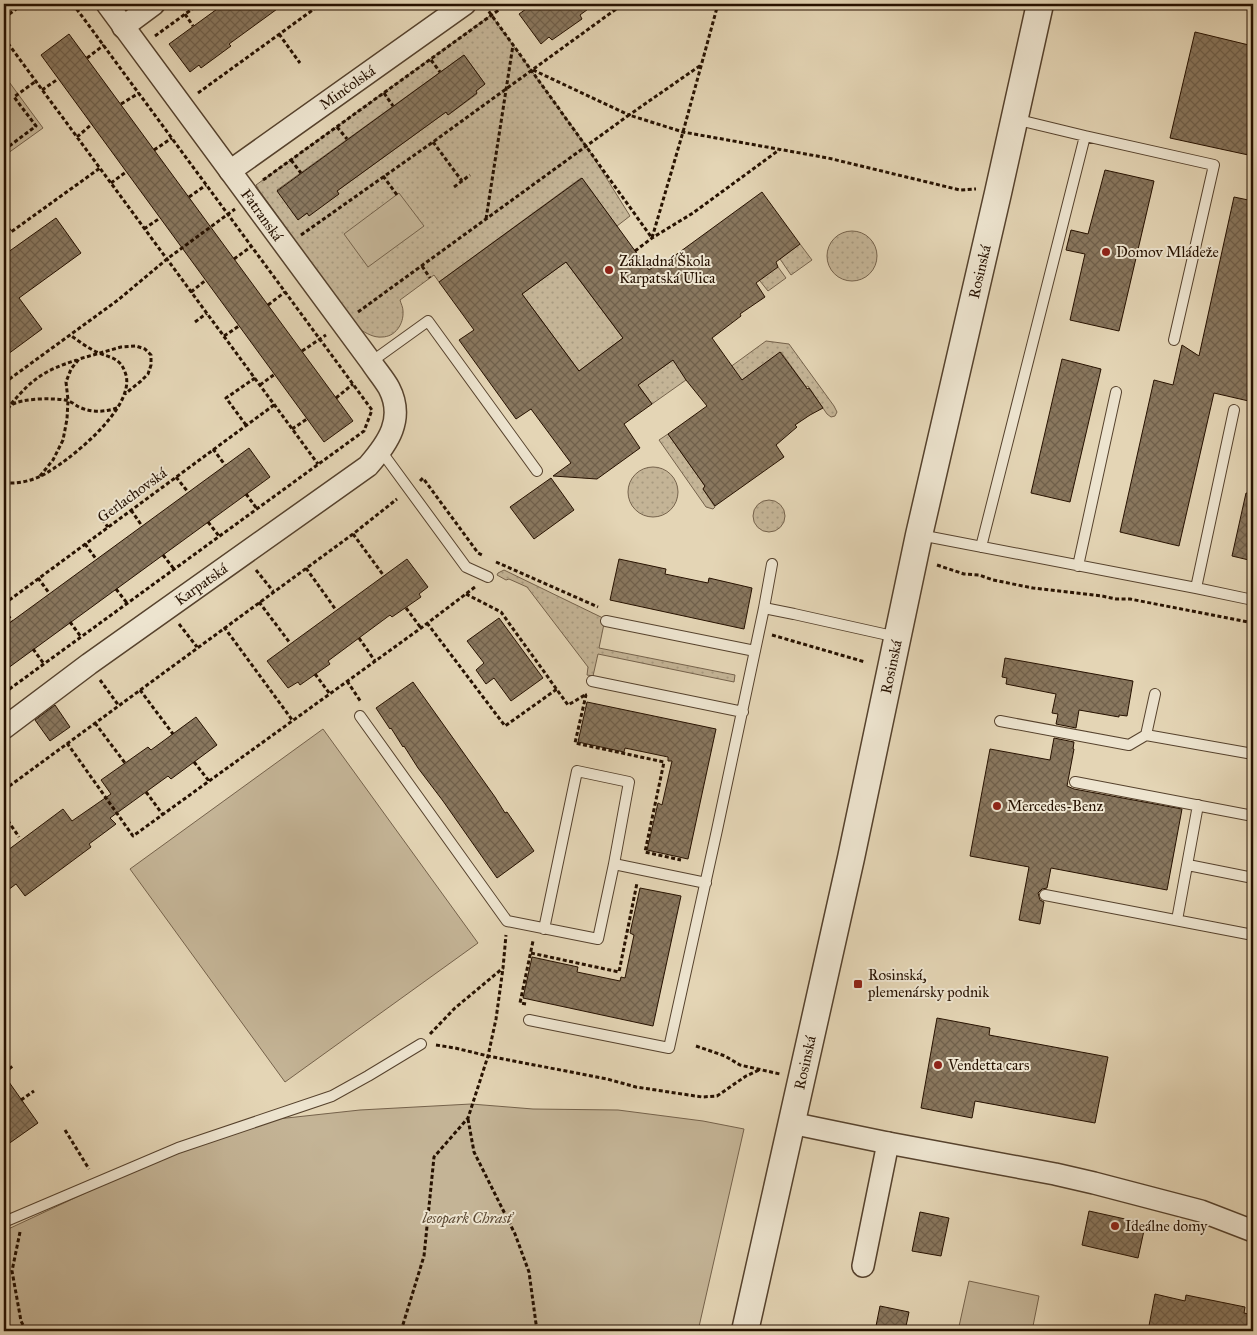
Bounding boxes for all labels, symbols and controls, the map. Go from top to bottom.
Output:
street label: Minčolská [316,61,379,114]
street label: Fatranská [237,185,287,245]
street label: Rosinská [965,242,995,300]
place label: Domov Mládeže [1116,243,1219,261]
marker: Domov Mládeže [1100,246,1112,258]
place label: Základná Škola Karpatská Ulica [619,251,716,287]
marker: Základná Škola Karpatská Ulica [603,264,615,276]
street label: Gerlachovská [94,463,171,526]
street label: Karpatská [171,559,232,609]
street label: Rosinská [877,638,906,695]
place label: Mercedes-Benz [1007,797,1103,815]
marker: Mercedes-Benz [991,800,1003,812]
place label: Rosinská, plemenársky podnik [867,966,989,1001]
marker: Rosinská, plemenársky podnik [852,978,864,990]
street label: Rosinská [790,1033,820,1091]
place label: Vendetta cars [947,1056,1029,1074]
marker: Vendetta cars [932,1059,944,1071]
park label: lesopark Chrasť [422,1209,515,1228]
place label: Ideálne domy [1125,1217,1208,1235]
marker: Ideálne domy [1109,1220,1121,1232]

